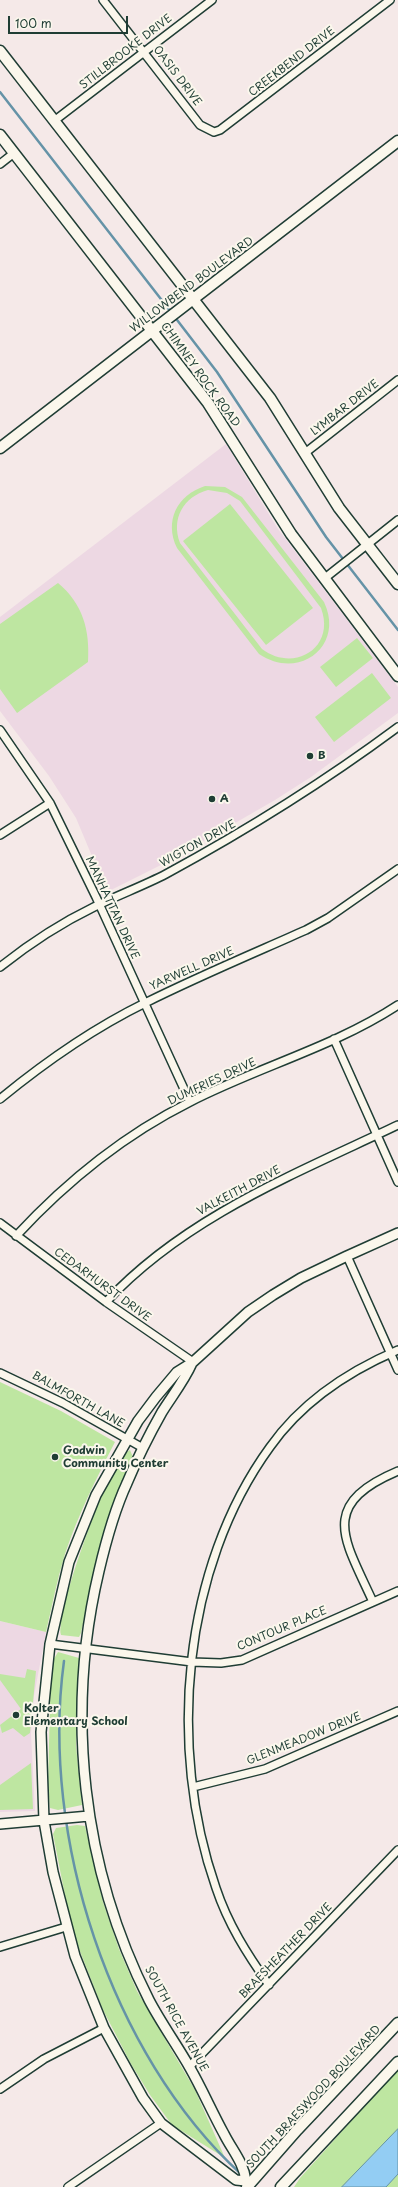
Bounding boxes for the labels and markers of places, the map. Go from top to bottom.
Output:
place label: B [318,749,326,763]
marker: B [305,751,315,761]
place label: A [220,792,229,806]
marker: A [207,794,217,804]
place label: Godwin Community Center [63,1444,168,1470]
marker: Godwin Community Center [50,1452,60,1462]
place label: Kolter Elementary School [24,1702,128,1728]
marker: Kolter Elementary School [11,1710,21,1720]

